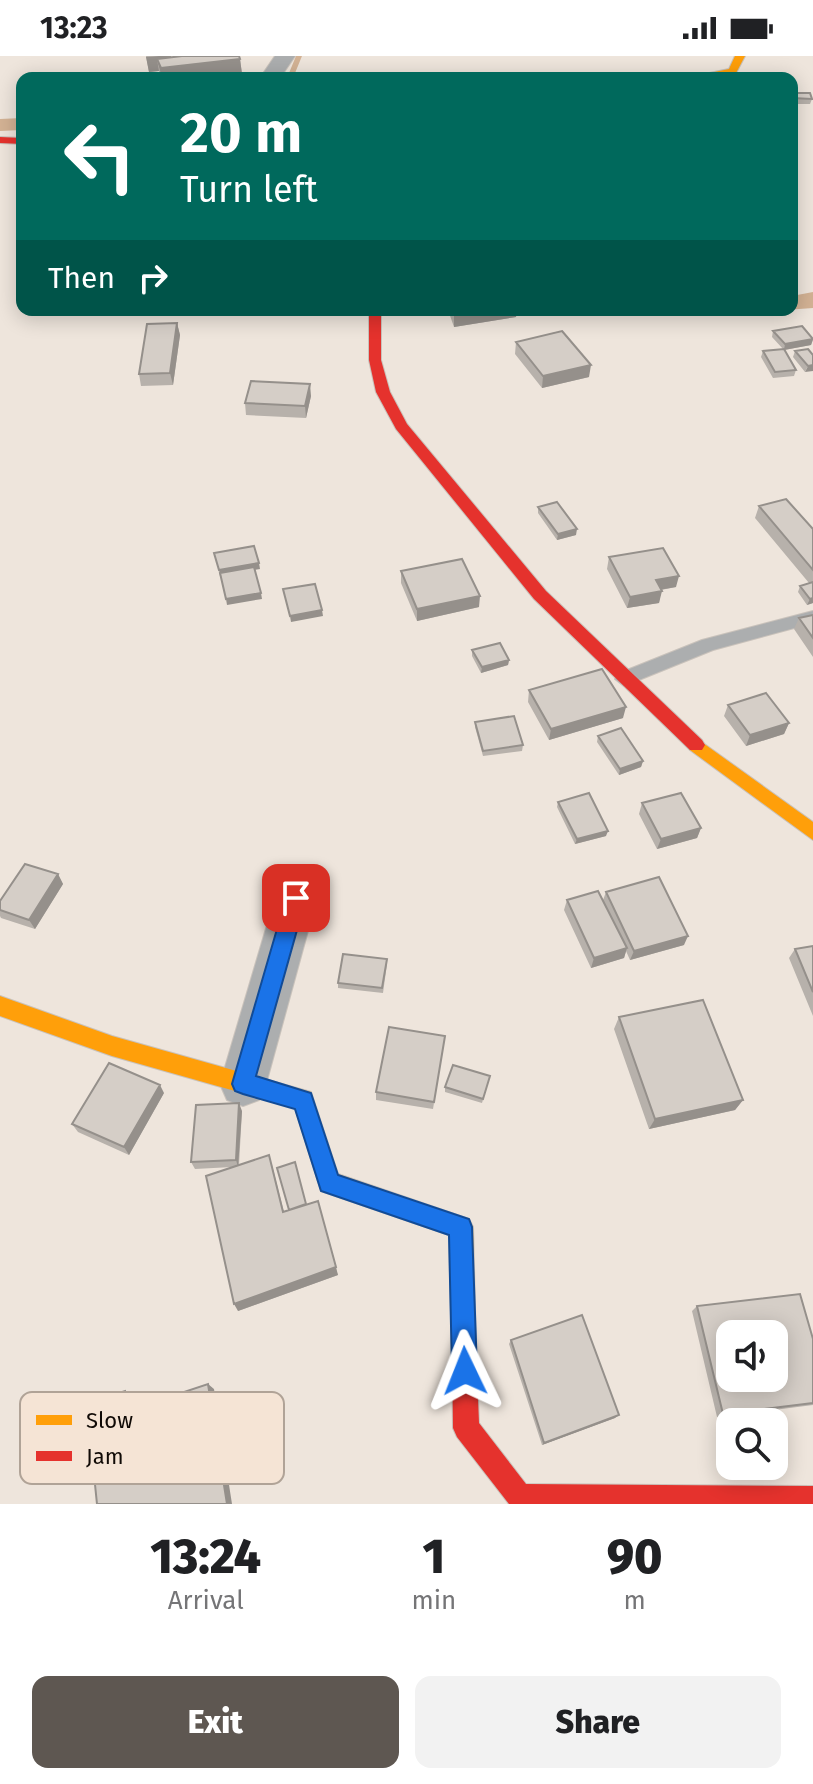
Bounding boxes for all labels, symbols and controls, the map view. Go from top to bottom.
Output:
text: 13:23 [40,10,108,46]
text: 20 m [180,100,302,167]
icon: left [48,104,152,208]
text: Turn left [180,168,318,212]
icon: right [131,256,175,300]
text: Then [48,260,115,296]
pin [262,864,330,932]
icon: arrive [274,876,318,920]
map controls [716,1320,788,1480]
button: sound [716,1320,788,1392]
position arrow [423,1329,507,1413]
legend [20,1392,284,1484]
text: Slow [86,1407,133,1434]
button: search [716,1408,788,1480]
text: Jam [86,1443,124,1470]
text: 13:24 [150,1528,261,1586]
text: 1 [423,1528,445,1586]
text: 90 [607,1528,663,1586]
text: Arrival [168,1585,244,1616]
text: min [411,1585,456,1616]
text: m [624,1585,646,1616]
button: Exit [32,1676,399,1768]
button: Share [415,1676,781,1768]

